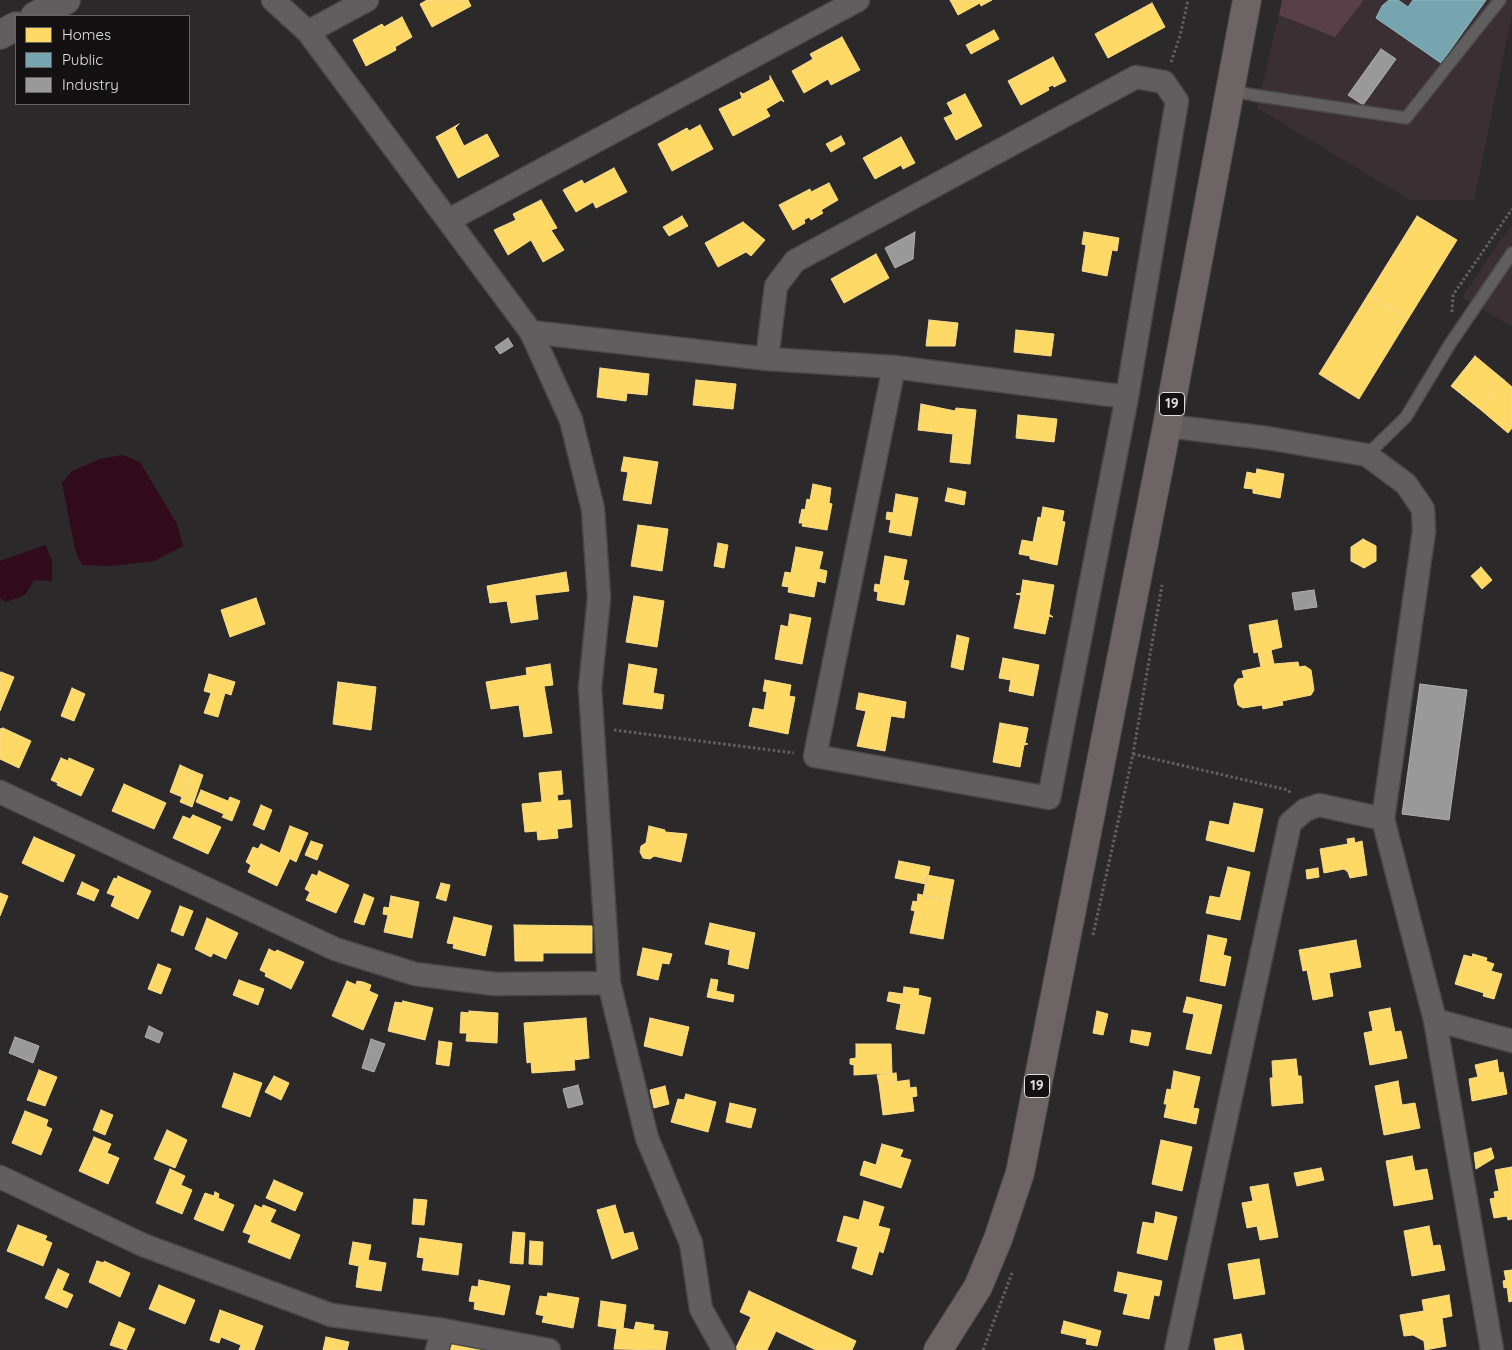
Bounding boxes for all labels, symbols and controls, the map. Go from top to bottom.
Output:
legend [15,15,190,105]
text: Homes [62,25,111,44]
text: Public [62,50,103,69]
text: Industry [62,75,119,94]
road number: 19 [1160,392,1184,416]
road number: 19 [1024,1074,1050,1098]

